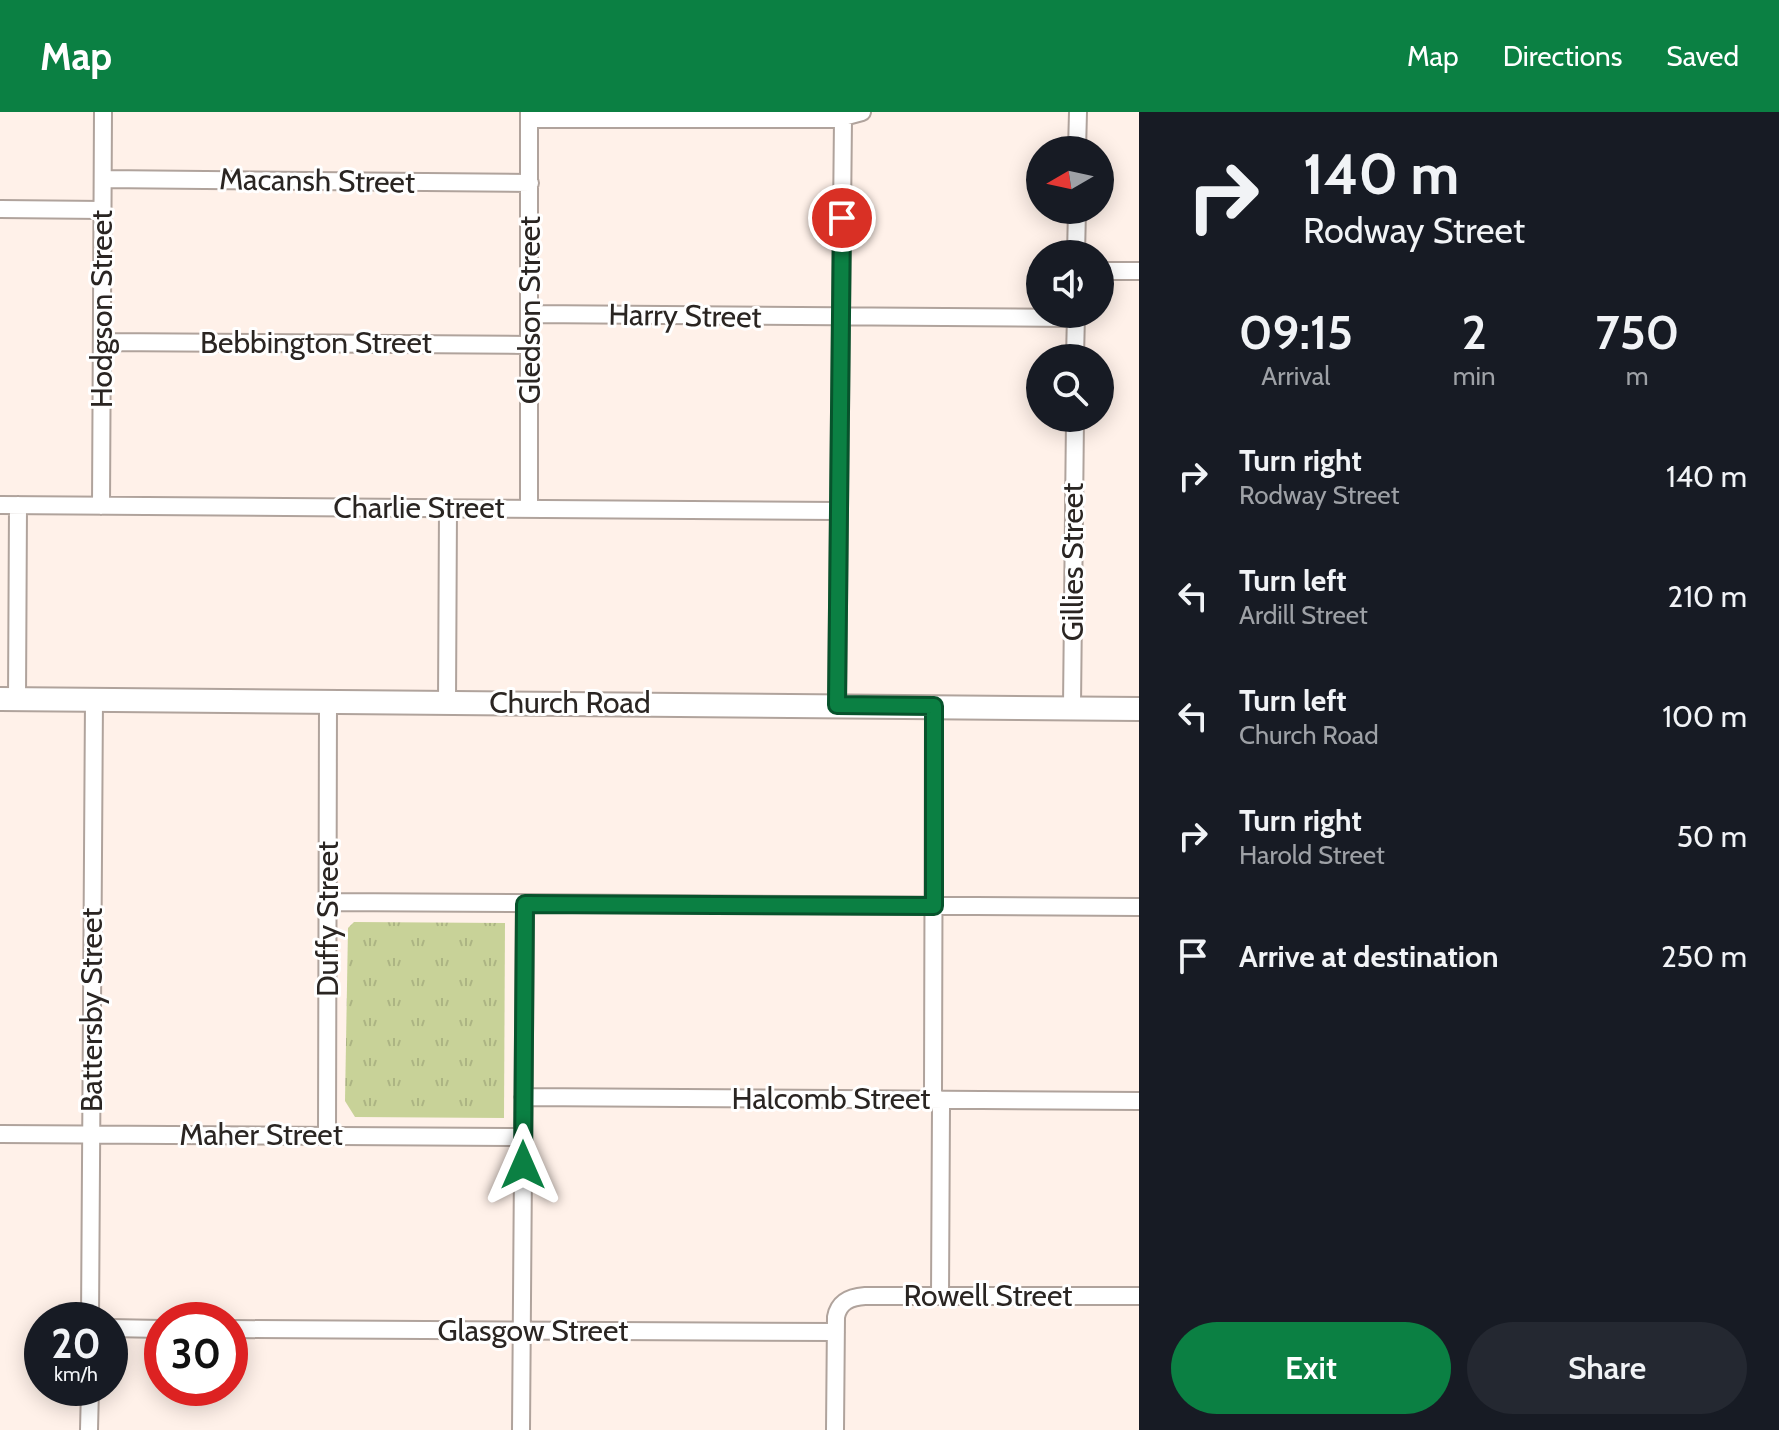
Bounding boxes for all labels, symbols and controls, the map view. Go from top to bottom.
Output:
text: Map [40,33,112,80]
text: Map [1407,39,1459,73]
text: Directions [1503,39,1622,73]
text: Saved [1666,39,1739,73]
north arrow [1026,136,1114,224]
map controls [1026,136,1114,432]
text: 140 m [1303,140,1459,208]
icon: right [1171,144,1275,248]
street label: Macansh Street [219,160,415,201]
pin [808,184,876,252]
icon: arrive [820,196,864,240]
text: Rodway Street [1303,208,1525,252]
street label: Hodgson Street [83,210,120,408]
street label: Gledson Street [511,216,548,404]
button: sound [1026,240,1114,328]
street label: Harry Street [608,296,762,335]
text: 09:15 [1239,303,1353,361]
text: 2 [1461,303,1487,361]
text: 750 [1595,303,1679,361]
street label: Bebbington Street [200,324,432,361]
button: search [1026,344,1114,432]
text: Arrival [1261,360,1330,392]
text: min [1453,360,1495,392]
text: m [1626,360,1649,392]
text: Turn right [1239,442,1362,479]
icon: right [1171,454,1215,498]
text: 140 m [1666,458,1747,495]
text: Rodway Street [1239,479,1399,511]
street label: Gillies Street [1054,483,1091,641]
street label: Charlie Street [333,489,505,526]
text: Turn left [1239,562,1347,599]
icon: left [1171,574,1215,618]
text: 210 m [1667,578,1747,615]
text: Ardill Street [1239,599,1368,631]
text: Turn left [1239,682,1347,719]
street label: Church Road [489,684,651,721]
icon: left [1171,694,1215,738]
text: 100 m [1662,698,1747,735]
text: Church Road [1239,719,1379,751]
text: Turn right [1239,802,1362,839]
icon: right [1171,814,1215,858]
text: 50 m [1677,818,1747,855]
text: Harold Street [1239,839,1385,871]
street label: Duffy Street [309,841,346,997]
street label: Battersby Street [73,908,110,1112]
icon: arrive [1171,934,1215,978]
text: Arrive at destination [1239,938,1499,975]
text: 250 m [1661,938,1747,975]
street label: Halcomb Street [732,1080,930,1117]
street label: Maher Street [179,1116,343,1153]
position arrow [481,1123,565,1207]
street label: Rowell Street [904,1277,1072,1314]
speed limit sign: 30 [144,1302,248,1406]
street label: Glasgow Street [438,1312,628,1349]
text: 20 [51,1319,101,1368]
button: Exit [1171,1322,1451,1414]
button: Share [1467,1322,1747,1414]
text: km/h [54,1362,98,1386]

